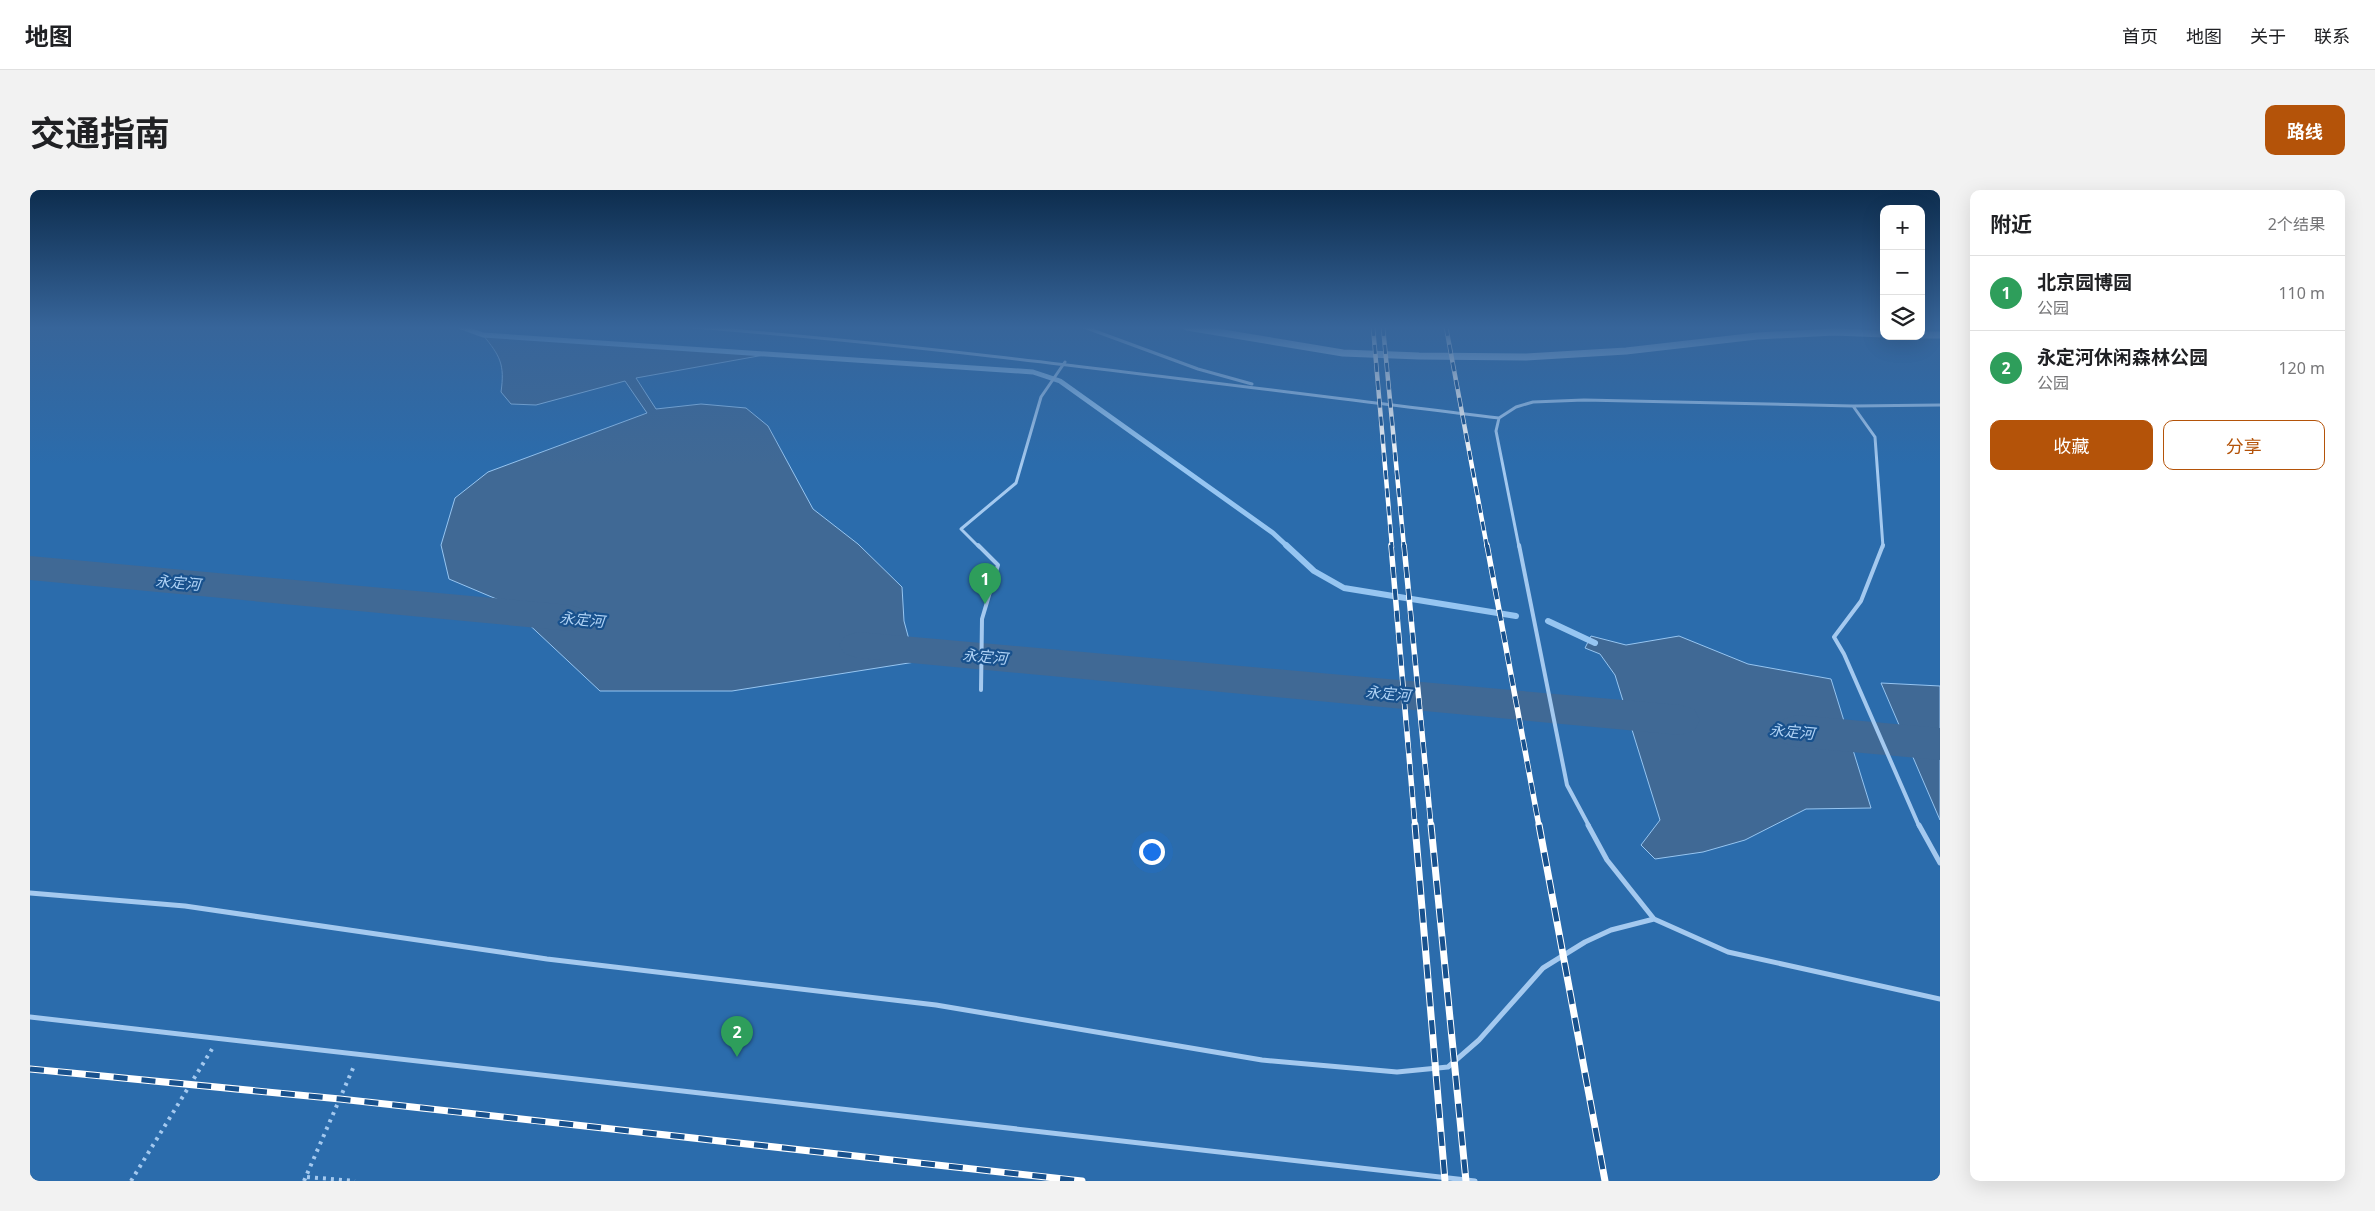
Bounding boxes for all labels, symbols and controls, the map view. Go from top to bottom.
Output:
text: 地图 [25,19,73,52]
text: 首页 [2122,24,2158,48]
text: 地图 [2186,24,2222,48]
text: 关于 [2250,24,2286,48]
text: 联系 [2314,24,2350,48]
button: 路线 [2265,105,2345,155]
text: 交通指南 [30,109,170,156]
map controls [1880,205,1925,340]
button: + [1880,205,1925,250]
text: 附近 [1990,210,2032,238]
text: 2个结果 [2268,213,2325,235]
button: − [1880,250,1925,295]
text: 北京园博园 [2037,269,2132,295]
text: 1 [2001,282,2011,304]
text: 110 m [2278,282,2325,304]
button: layers [1880,295,1925,340]
text: 公园 [2037,297,2069,319]
text: 永定河休闲森林公园 [2037,344,2208,370]
text: 2 [2001,357,2011,379]
text: 120 m [2278,357,2325,379]
text: 公园 [2037,372,2069,394]
button: 收藏 [1990,420,2153,470]
button: 分享 [2163,420,2325,470]
pin: 1 [969,563,1001,604]
water label: 永定河 [155,570,204,594]
water label: 永定河 [559,607,608,631]
water label: 永定河 [962,644,1011,668]
water label: 永定河 [1365,681,1414,705]
water label: 永定河 [1769,719,1818,743]
your location [1139,839,1165,865]
pin: 2 [721,1016,753,1057]

